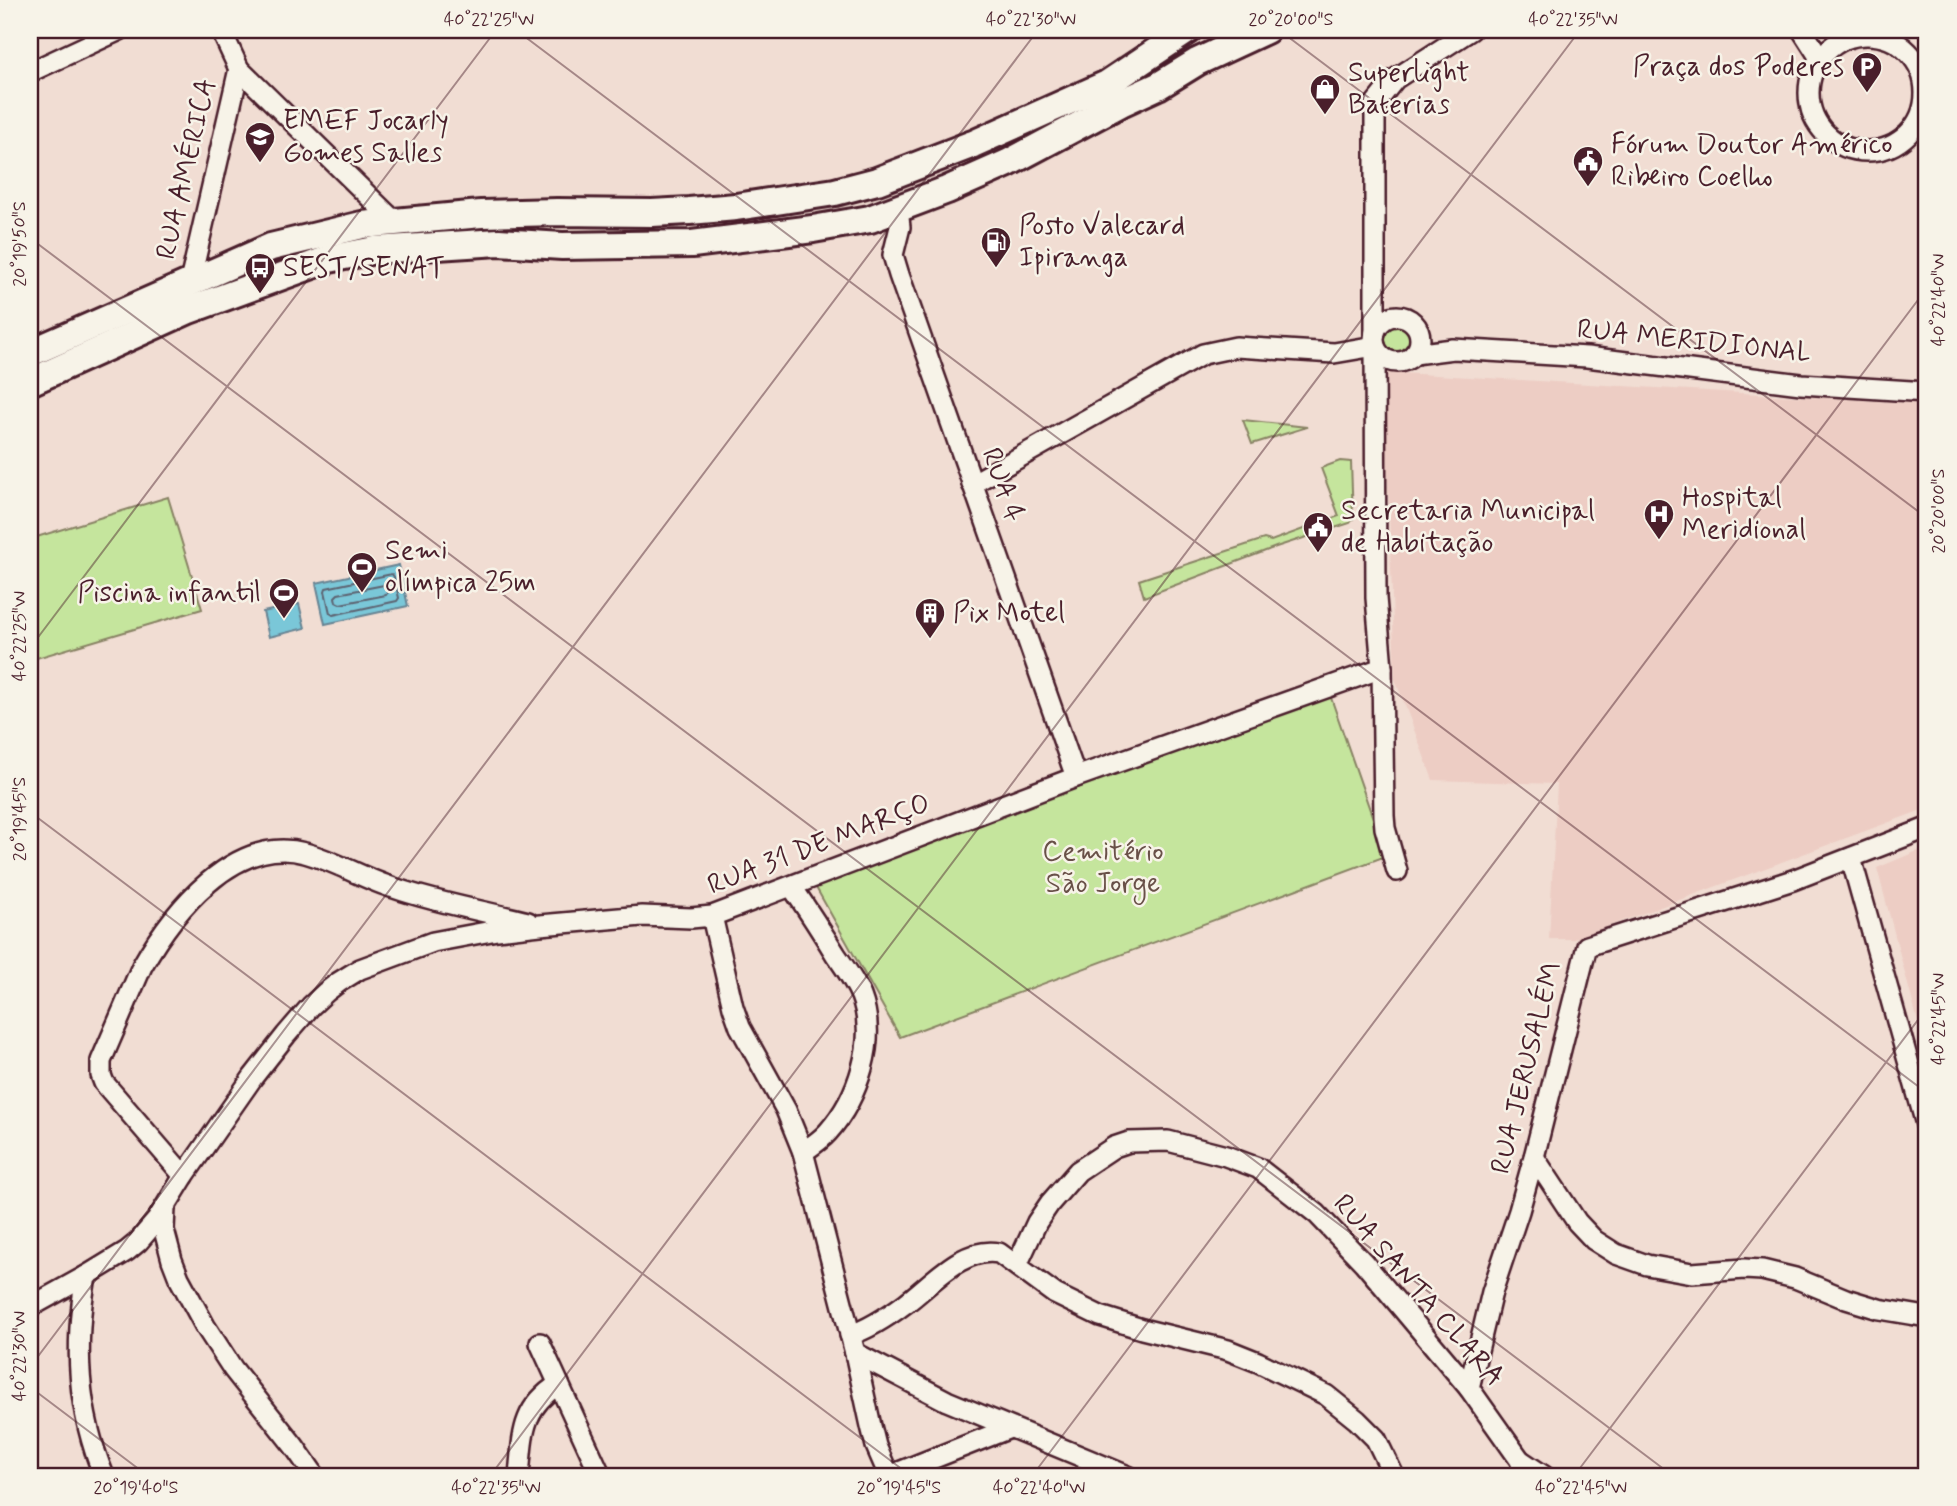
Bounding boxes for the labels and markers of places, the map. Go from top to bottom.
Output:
place label: Praça dos Poderes [1633,49,1844,86]
parking icon: Praça dos Poderes [1850,50,1884,94]
place label: Superlight Baterias [1348,55,1470,124]
shop icon: Superlight Baterias [1308,72,1342,116]
place label: EMEF Jocarly Gomes Salles [283,103,449,172]
school or university icon: EMEF Jocarly Gomes Salles [243,120,277,164]
place label: Fórum Doutor Américo Ribeiro Coelho [1611,127,1893,196]
public building icon: Fórum Doutor Américo Ribeiro Coelho [1571,144,1605,188]
place label: Posto Valecard Ipiranga [1019,208,1185,277]
fuel station icon: Posto Valecard Ipiranga [979,225,1013,269]
place label: SEST/SENAT [283,250,445,287]
bus stop icon: SEST/SENAT [243,251,277,295]
place label: Hospital Meridional [1682,480,1806,549]
place label: Secretaria Municipal de Habitação [1341,493,1595,562]
hospital icon: Hospital Meridional [1642,497,1676,541]
public building icon: Secretaria Municipal de Habitação [1301,510,1335,554]
place label: Semi olímpica 25m [385,533,536,602]
sports icon: Semi olímpica 25m [345,550,379,594]
place label: Piscina infantil [77,575,261,612]
sports icon: Piscina infantil [267,576,301,620]
place label: Pix Motel [953,595,1065,632]
building icon: Pix Motel [913,596,947,640]

